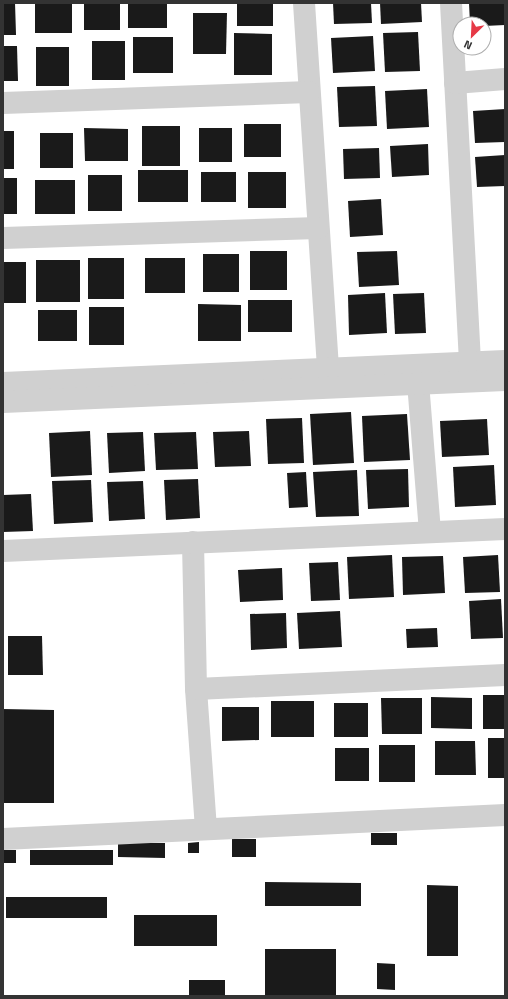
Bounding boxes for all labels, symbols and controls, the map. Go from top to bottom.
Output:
north arrow [452,16,492,56]
text: N [461,36,475,54]

